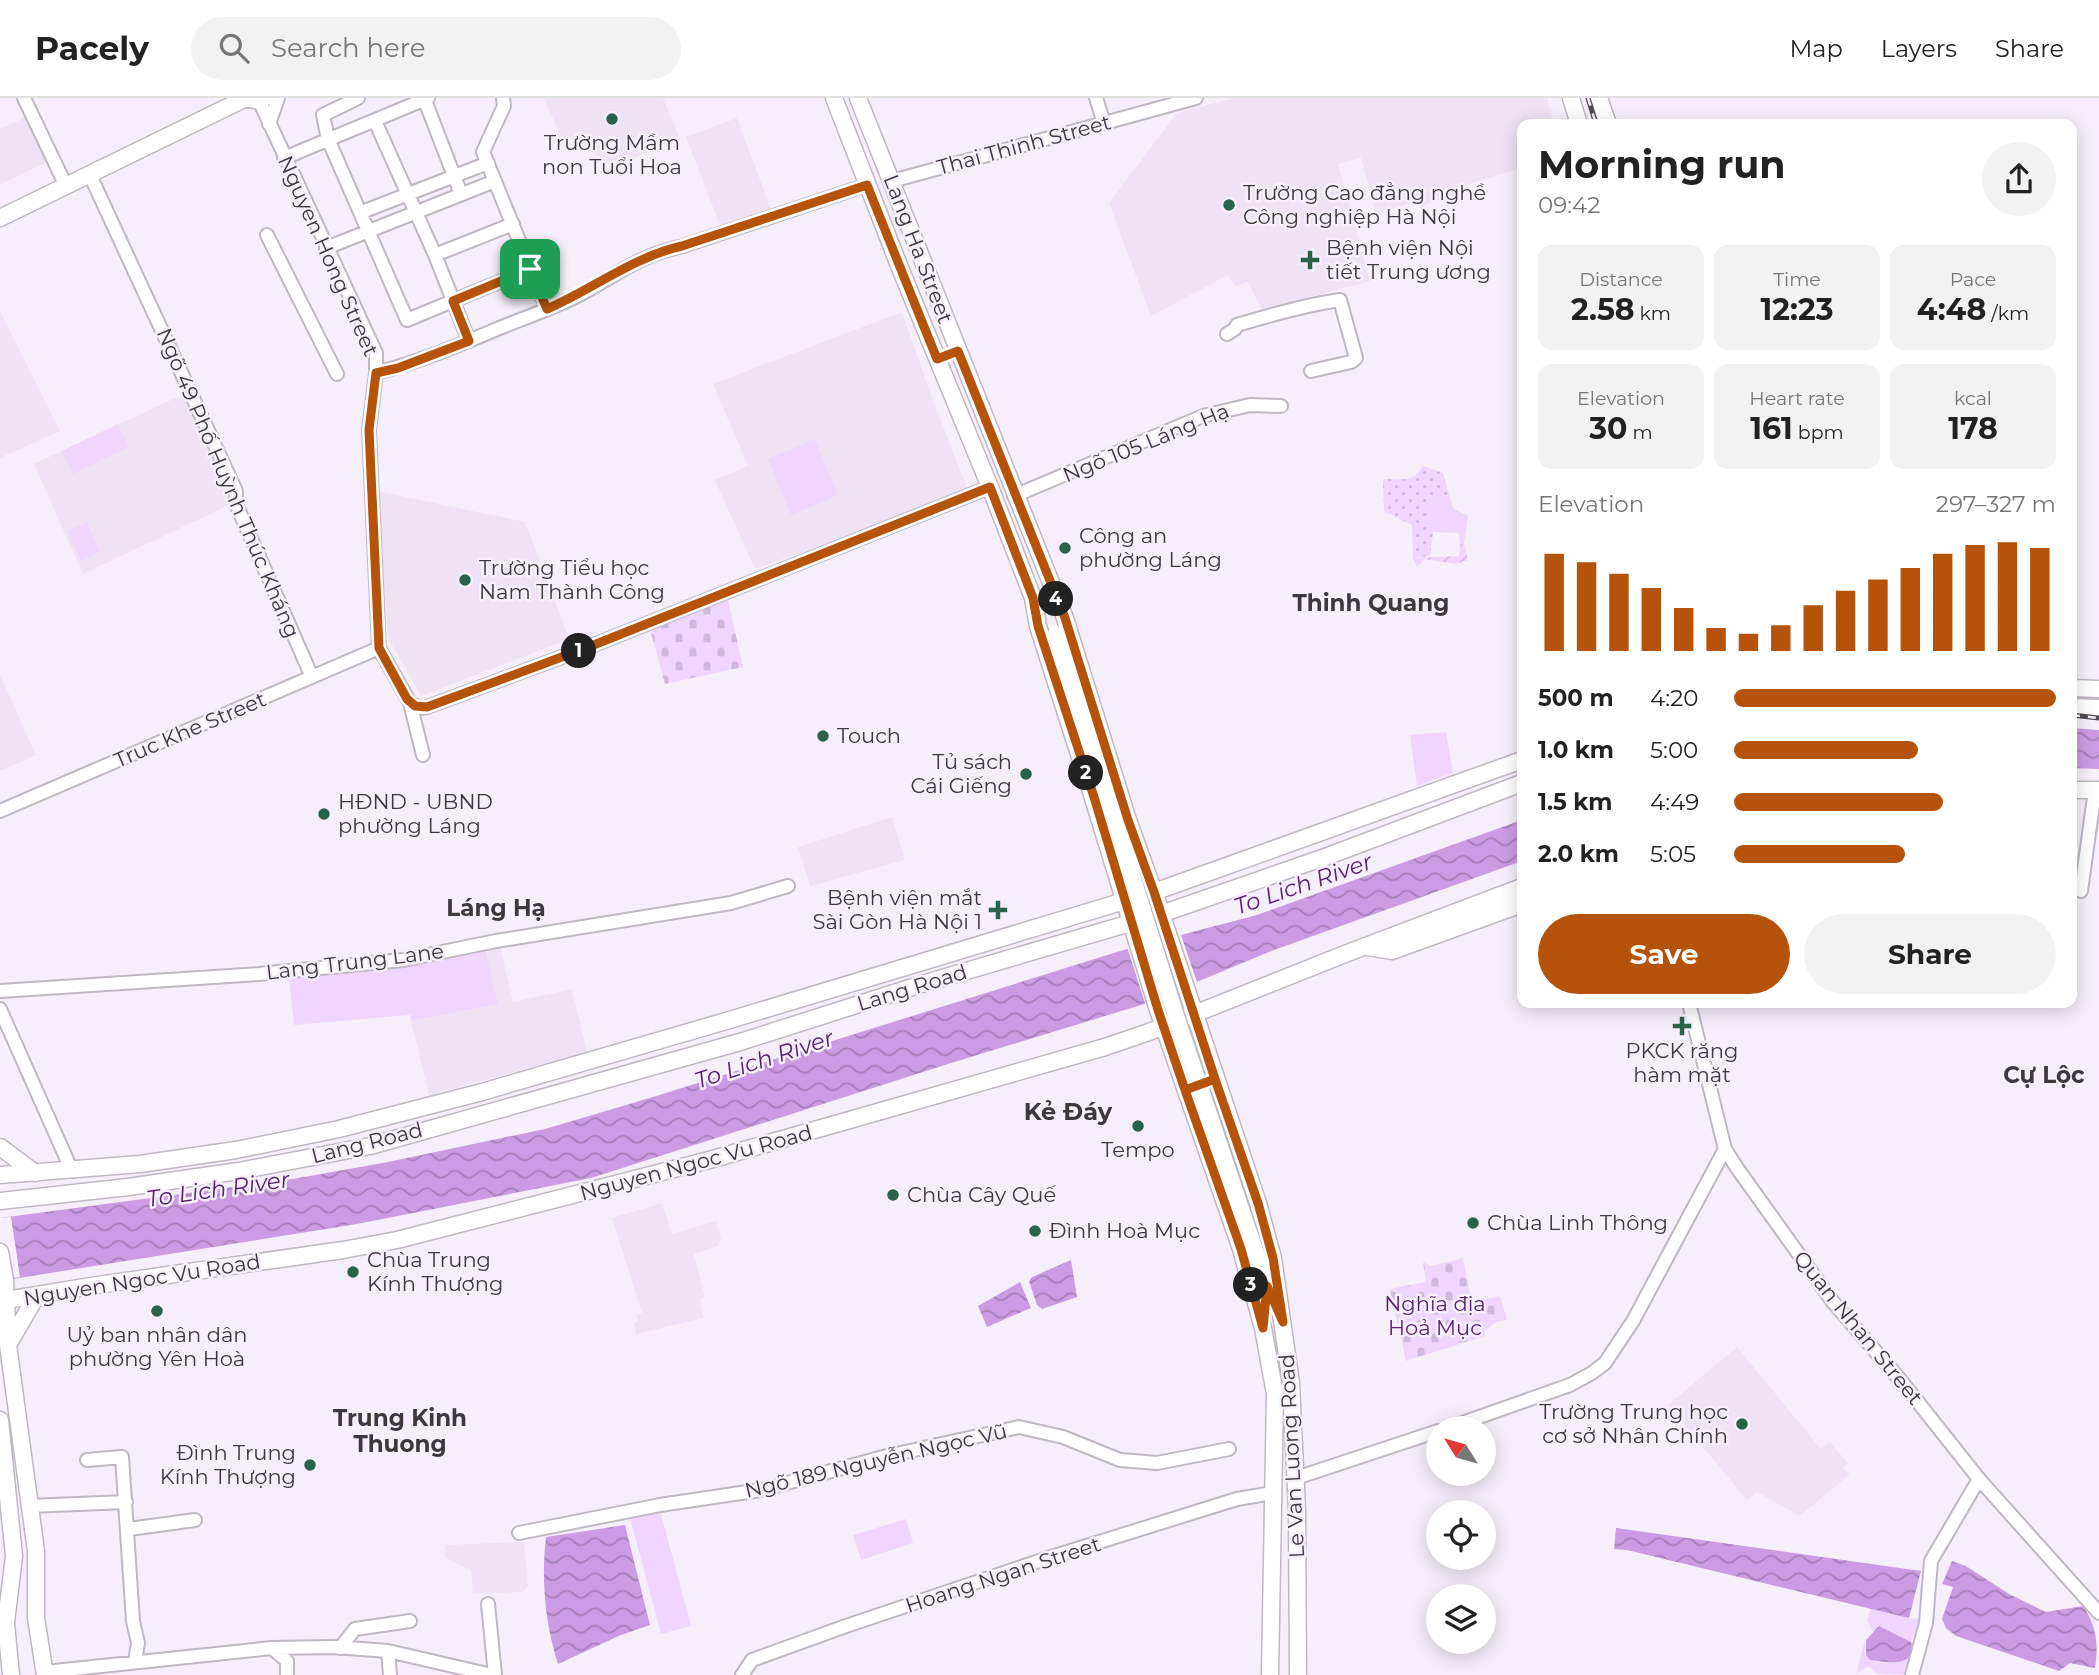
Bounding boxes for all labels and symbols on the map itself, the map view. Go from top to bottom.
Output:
street label: Thai Thinh Street [934,109,1114,180]
marker: Trường Mầm non Tuổi Hoa [604,111,620,127]
place label: Trường Mầm non Tuổi Hoa [542,130,682,179]
street label: Nguyen Hong Street [273,152,384,360]
street label: Lang Ha Street [879,171,958,327]
place label: Trường Cao đẳng nghề Công nghiệp Hà Nội [1243,180,1486,229]
marker: Trường Cao đẳng nghề Công nghiệp Hà Nội [1221,197,1237,213]
place label: Bệnh viện Nội tiết Trung ương [1326,235,1491,284]
pin [500,239,560,299]
marker: Bệnh viện Nội tiết Trung ương [1300,250,1320,270]
street label: Ngõ 49 Phố Huỳnh Thúc Kháng [152,324,305,642]
street label: Ngõ 105 Láng Hạ [1059,398,1233,487]
place label: Công an phường Láng [1079,523,1222,572]
marker: Công an phường Láng [1057,540,1073,556]
place label: Trường Tiểu học Nam Thành Công [479,555,665,604]
marker: Trường Tiểu học Nam Thành Công [457,572,473,588]
pin: 4 [1038,582,1074,616]
district label: Thinh Quang [1293,589,1449,617]
pin: 1 [562,634,596,668]
street label: Truc Khe Street [110,686,269,773]
place label: Touch [837,723,901,748]
marker: Touch [815,728,831,744]
place label: Tủ sách Cái Giếng [911,749,1012,798]
pin: 2 [1068,756,1104,790]
marker: Tủ sách Cái Giếng [1018,766,1034,782]
place label: HĐND - UBND phường Láng [338,789,493,838]
marker: HĐND - UBND phường Láng [316,806,332,822]
water label: To Lich River [1230,847,1377,921]
place label: Bệnh viện mắt Sài Gòn Hà Nội 1 [813,885,982,934]
district label: Láng Hạ [446,894,546,922]
marker: Bệnh viện mắt Sài Gòn Hà Nội 1 [988,900,1008,920]
street label: Lang Trung Lane [265,938,445,985]
street label: Lang Road [854,959,970,1016]
marker: PKCK răng hàm mặt [1672,1016,1692,1036]
water label: To Lich River [691,1023,838,1095]
place label: PKCK răng hàm mặt [1626,1038,1738,1087]
district label: Cự Lộc [2003,1061,2085,1089]
district label: Kẻ Đáy [1024,1097,1113,1126]
street label: Lang Road [309,1117,425,1168]
marker: Tempo [1130,1118,1146,1134]
street label: Nguyen Ngoc Vu Road [577,1119,815,1206]
place label: Tempo [1101,1137,1175,1162]
water label: To Lich River [144,1165,292,1213]
place label: Chùa Cây Quế [907,1182,1056,1207]
marker: Chùa Cây Quế [885,1187,901,1203]
place label: Chùa Linh Thông [1487,1210,1668,1235]
marker: Chùa Linh Thông [1465,1215,1481,1231]
place label: Đình Hoà Mục [1049,1218,1200,1243]
marker: Đình Hoà Mục [1027,1223,1043,1239]
street label: Quan Nhan Street [1789,1246,1928,1410]
place label: Chùa Trung Kính Thượng [367,1247,503,1296]
street label: Nguyen Ngoc Vu Road [22,1248,262,1311]
marker: Chùa Trung Kính Thượng [345,1264,361,1280]
pin: 3 [1234,1268,1268,1302]
park label: Nghĩa địa Hoả Mục [1384,1291,1486,1340]
marker: Uỷ ban nhân dân phường Yên Hoà [149,1303,165,1319]
place label: Uỷ ban nhân dân phường Yên Hoà [66,1322,248,1371]
street label: Le Van Luong Road [1274,1353,1309,1559]
place label: Trường Trung học cơ sở Nhân Chính [1539,1399,1728,1448]
district label: Trung Kinh Thuong [333,1404,467,1458]
north arrow [1426,1416,1496,1486]
marker: Trường Trung học cơ sở Nhân Chính [1734,1416,1750,1432]
street label: Ngõ 189 Nguyễn Ngọc Vũ [742,1418,1009,1503]
place label: Đình Trung Kính Thượng [160,1440,296,1489]
marker: Đình Trung Kính Thượng [302,1457,318,1473]
street label: Hoang Ngan Street [902,1531,1104,1618]

